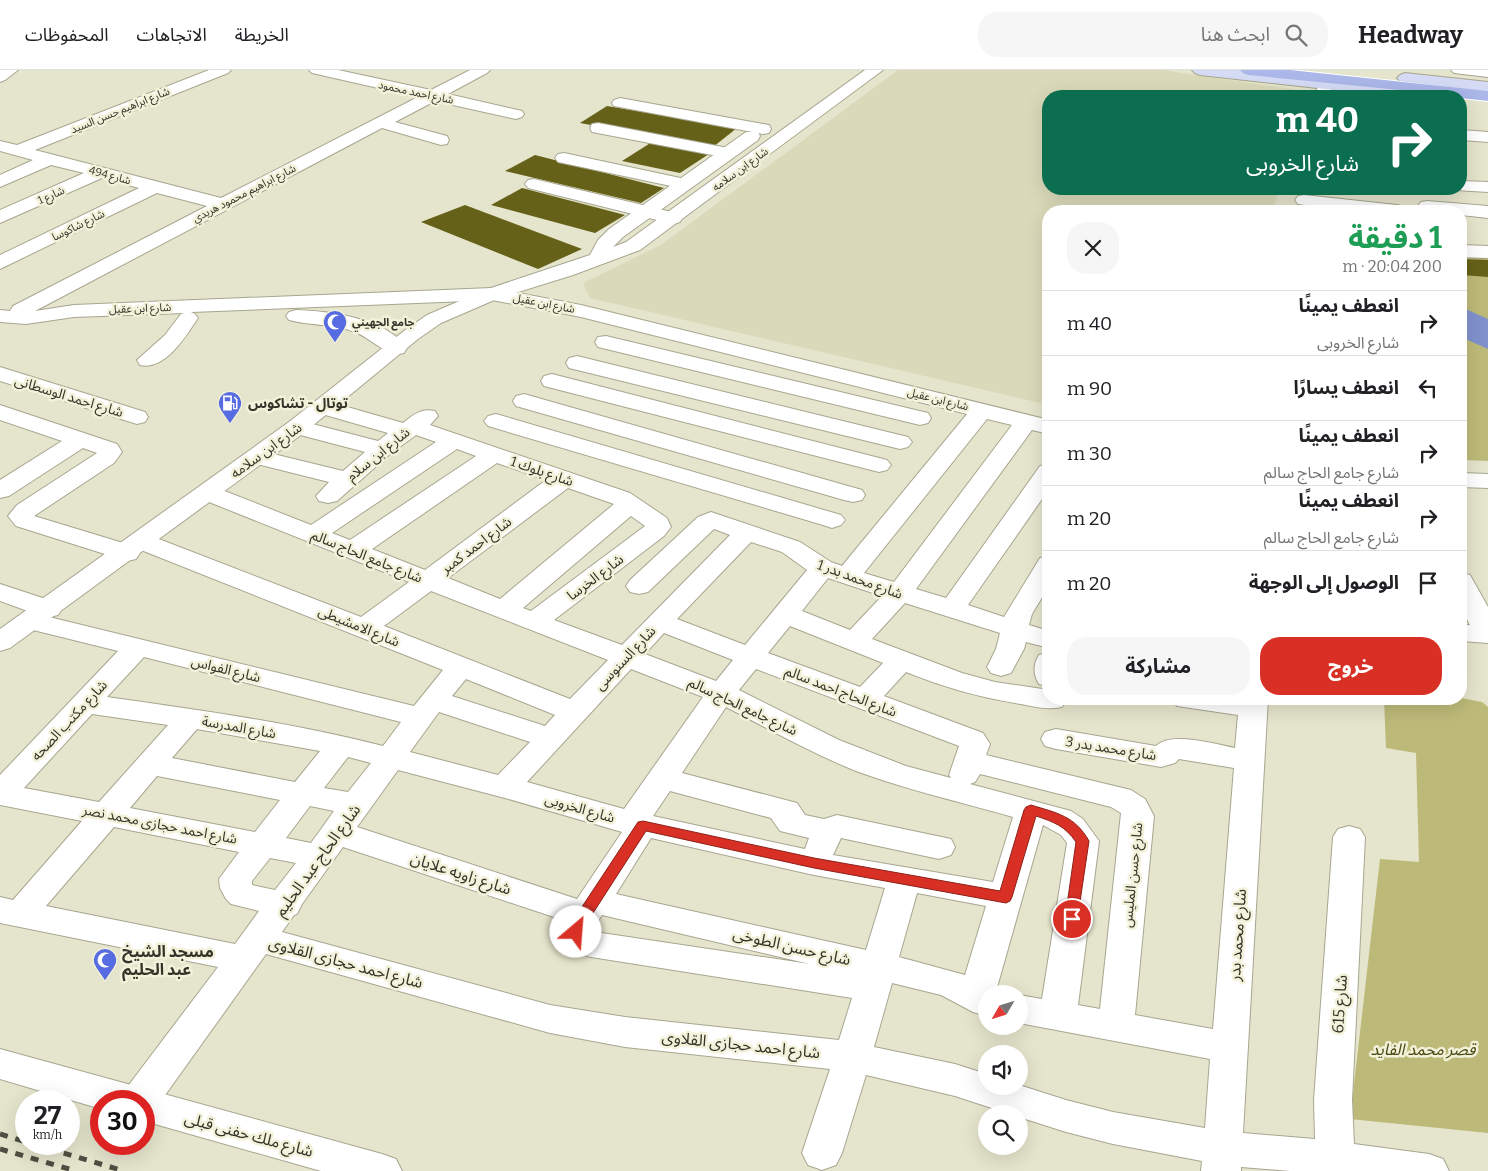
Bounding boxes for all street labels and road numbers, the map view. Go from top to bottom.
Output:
street label: شارع احمد محمود [377,78,455,108]
street label: شارع ابراهيم حسن السيد [69,85,173,138]
street label: شارع ابن سلامه [710,145,772,195]
street label: شارع ابراهيم محمود هريدي [190,162,300,227]
street label: شارع 494 [87,164,133,188]
street label: شارع 1 [36,184,67,208]
street label: شارع شاكوسا [50,207,107,245]
street label: شارع ابن عقيل [512,291,576,317]
street label: شارع ابن عقيل [109,301,172,317]
street label: شارع احمد الوسطانى [12,372,125,423]
street label: شارع ابن عقيل [906,386,970,414]
street label: شارع ابن سلامه [227,419,306,484]
street label: شارع ابن سلام [343,424,415,487]
street label: شارع بلوك 1 [507,453,576,492]
street label: شارع احمد كمبر [437,513,516,580]
street label: شارع جامع الحاج سالم [308,526,425,588]
street label: شارع الخرسا [564,551,628,606]
street label: شارع محمد بدر 1 [814,556,905,605]
street label: شارع الامشيطى [315,602,402,652]
street label: شارع السنوسى [591,623,661,695]
street label: شارع الفواس [189,653,262,688]
street label: شارع الحاج احمد سالم [782,662,899,722]
street label: شارع جامع الحاج سالم [685,674,800,741]
street label: شارع مكتب الصحه [28,677,112,765]
street label: شارع المدرسة [200,713,277,744]
street label: شارع محمد بدر 3 [1064,733,1158,766]
street label: شارع الخروبى [542,790,617,828]
street label: شارع احمد حجازى محمد نصر [80,801,239,850]
street label: شارع الحاج عبد الحليم [270,801,367,922]
street label: شارع حسن المليس [1119,822,1148,929]
street label: شارع زاويه علايان [407,848,514,902]
street label: شارع محمد بدر [1225,888,1253,983]
street label: شارع حسن الطوخى [730,924,853,972]
street label: شارع احمد حجازى القلاوى [266,933,425,995]
street label: شارع 615 [1328,974,1354,1034]
street label: شارع احمد حجازى القلاوى [661,1027,821,1065]
street label: شارع ملك حفنى قبلى [182,1108,315,1164]

